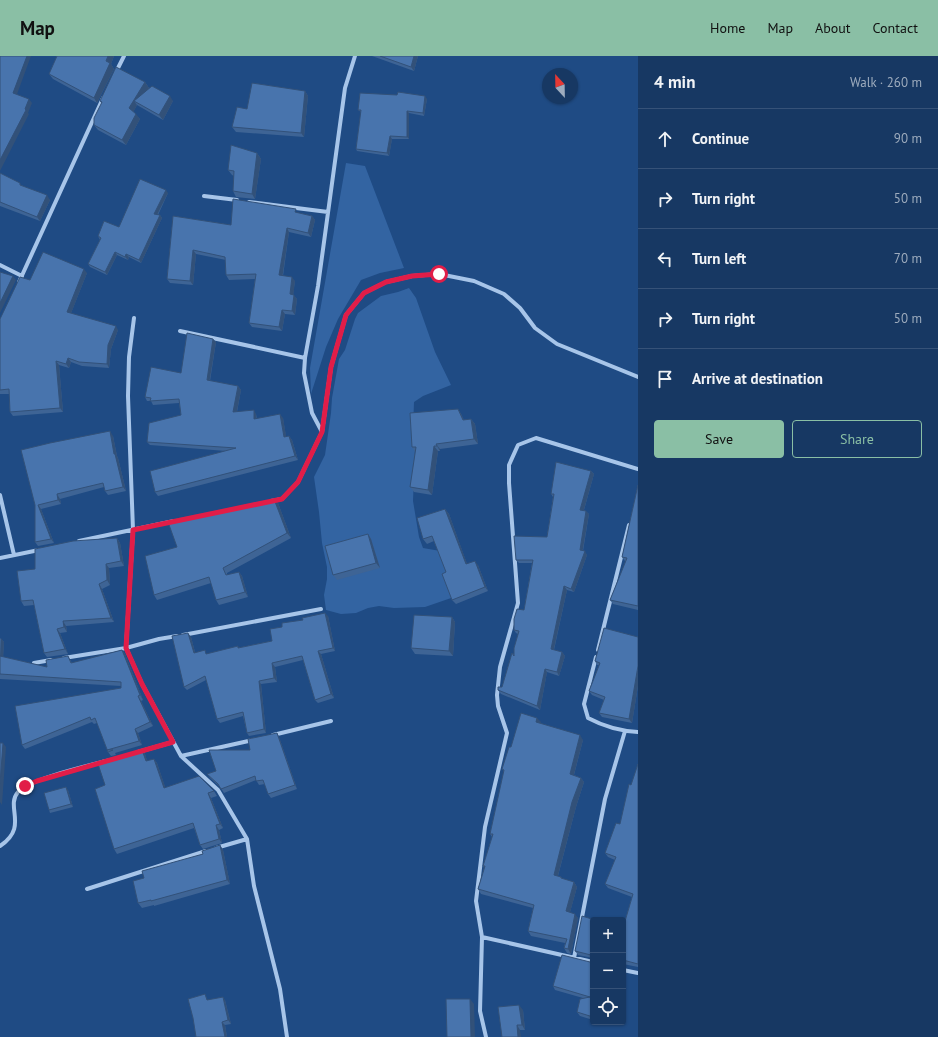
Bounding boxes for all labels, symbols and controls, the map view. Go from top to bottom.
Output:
text: Map [20,16,55,40]
text: Home [710,19,745,37]
text: Map [767,19,793,37]
text: About [815,19,851,37]
text: Contact [873,19,918,37]
north arrow [542,68,578,104]
text: 4 min [654,71,695,93]
text: Walk · 260 m [850,74,922,91]
icon: ahead [654,128,676,150]
text: Continue [692,129,749,148]
text: 90 m [894,130,922,147]
icon: right [654,188,676,210]
text: Turn right [692,189,755,208]
text: 50 m [894,190,922,207]
icon: left [654,248,676,270]
text: Turn left [692,249,746,268]
text: 70 m [894,250,922,267]
route start [430,265,448,283]
icon: right [654,308,676,330]
text: Turn right [692,309,755,328]
text: 50 m [894,310,922,327]
icon: arrive [654,368,676,390]
text: Arrive at destination [692,369,823,388]
button: Save [654,420,784,458]
button: Share [792,420,922,458]
route end [16,777,34,795]
map controls [590,917,626,1025]
button: + [590,917,626,953]
button: − [590,953,626,989]
button: locate [590,989,626,1025]

